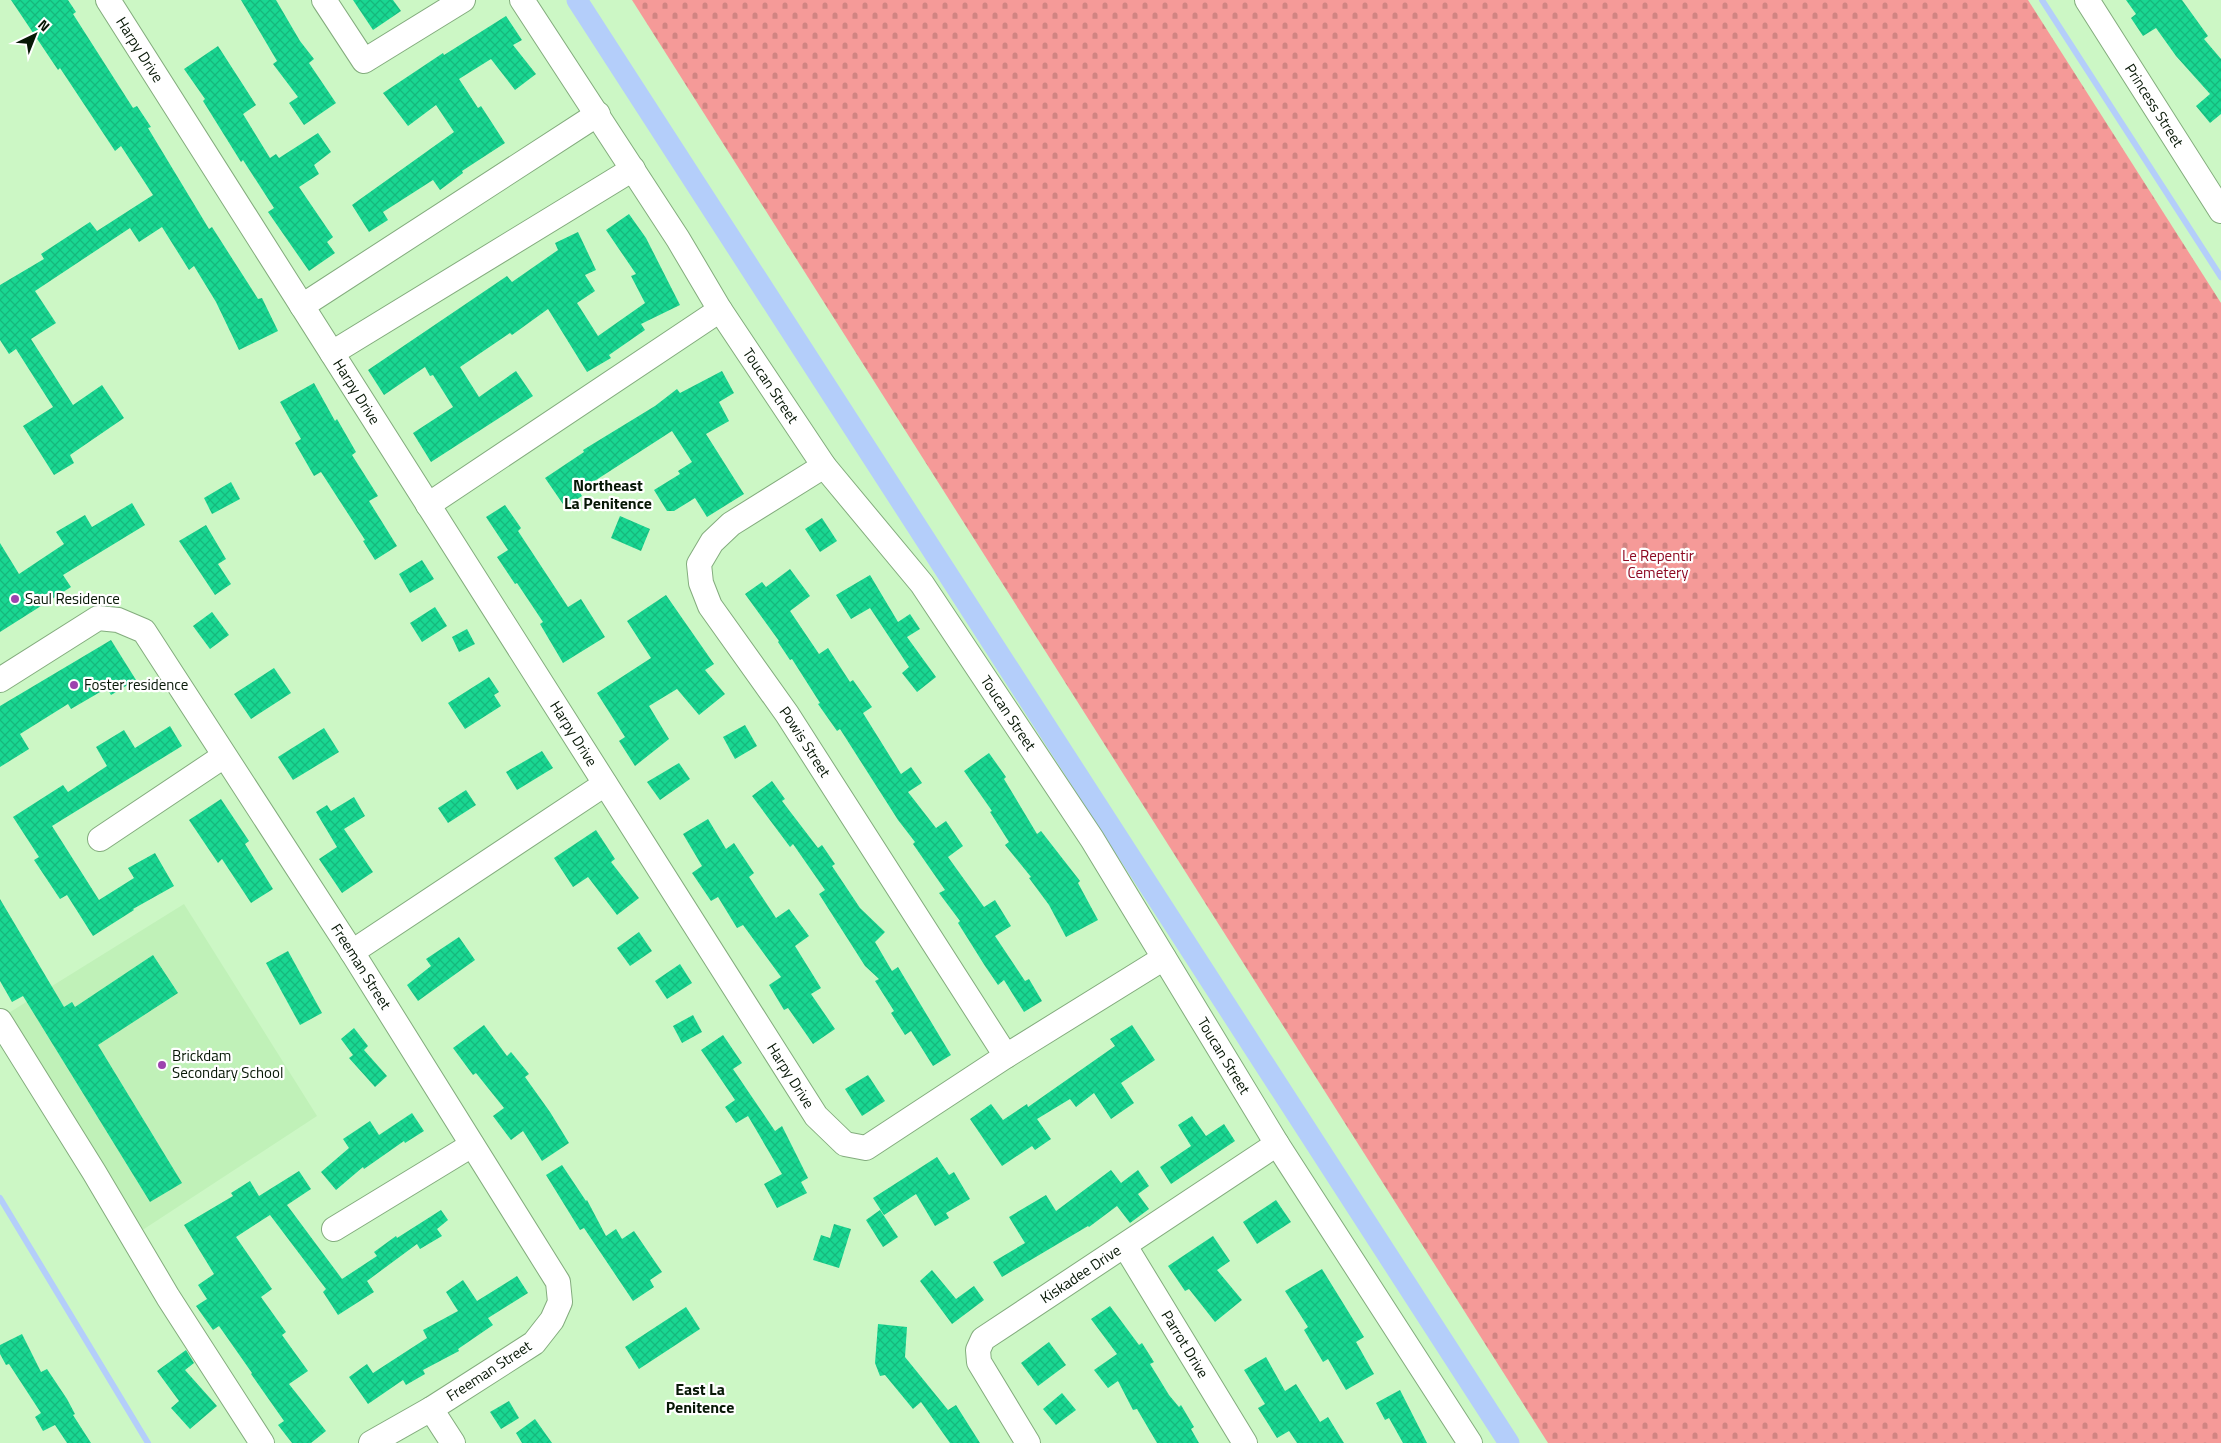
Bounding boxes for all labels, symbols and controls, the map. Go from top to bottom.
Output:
north arrow [10,10,60,60]
street label: Harpy Drive [110,12,170,87]
text: N [33,14,55,36]
street label: Princess Street [2119,59,2190,152]
street label: Toucan Street [737,343,805,429]
street label: Harpy Drive [327,354,387,429]
district label: Northeast La Penitence [564,473,652,515]
park label: Le Repentir Cemetery [1622,544,1694,584]
place label: Saul Residence [25,587,120,610]
marker: Saul Residence [9,593,21,605]
street label: Toucan Street [975,670,1042,756]
place label: Foster residence [84,673,188,696]
marker: Foster residence [68,679,80,691]
street label: Harpy Drive [544,696,603,771]
street label: Powis Street [774,701,837,782]
street label: Freeman Street [326,919,398,1015]
street label: Toucan Street [1192,1013,1257,1099]
street label: Harpy Drive [761,1038,820,1113]
place label: Brickdam Secondary School [172,1044,283,1084]
marker: Brickdam Secondary School [156,1059,168,1071]
street label: Kiskadee Drive [1035,1239,1125,1309]
street label: Parrot Drive [1156,1306,1215,1382]
street label: Freeman Street [441,1334,537,1407]
district label: East La Penitence [666,1377,734,1419]

